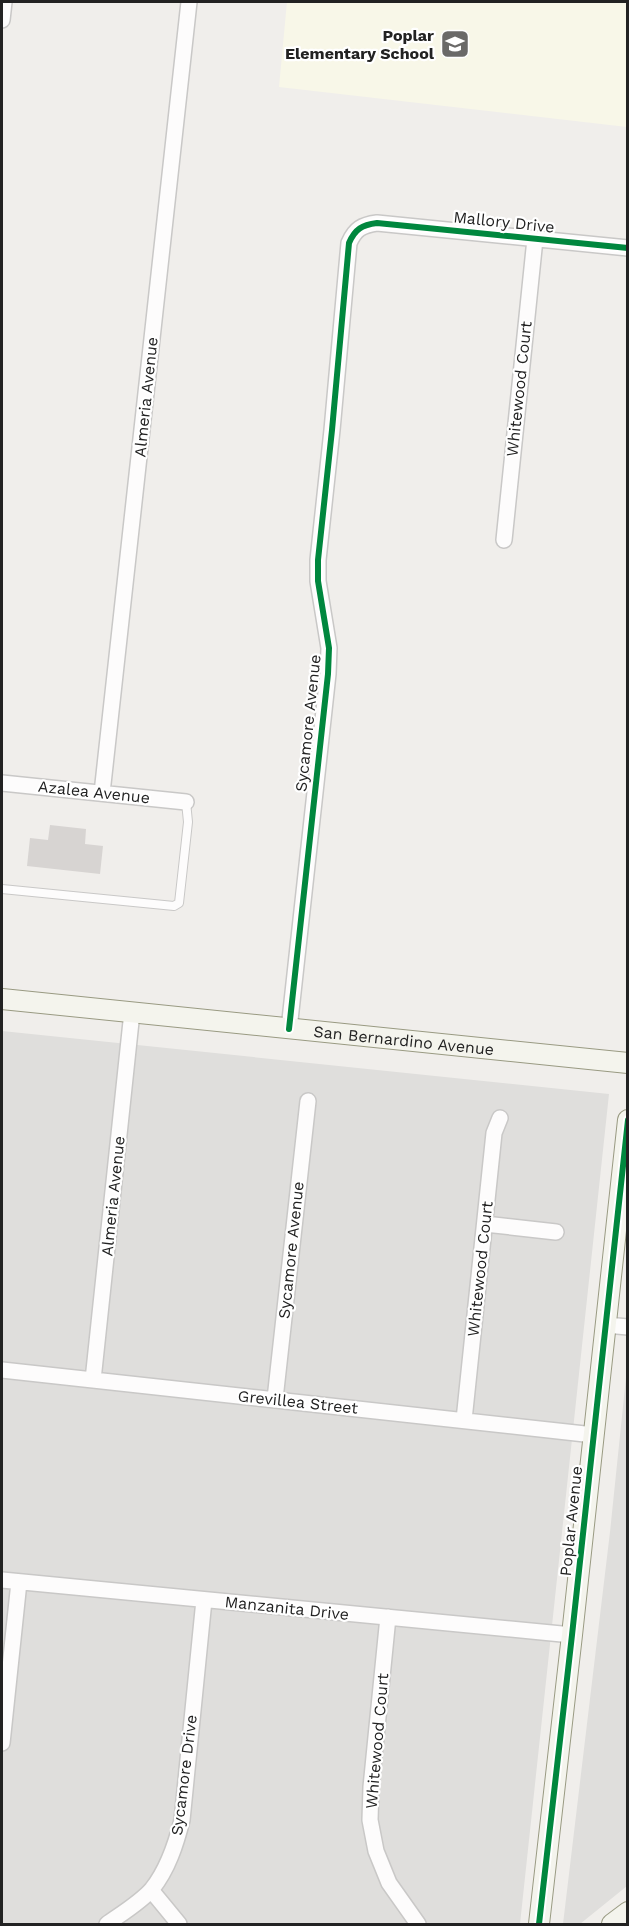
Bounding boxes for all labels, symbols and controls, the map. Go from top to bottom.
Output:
place label: Poplar Elementary School [285,26,435,63]
school or university icon: Poplar Elementary School [439,28,471,60]
street label: Mallory Drive [452,207,556,237]
street label: Whitewood Court [502,320,536,458]
street label: Almeria Avenue [130,336,162,458]
street label: Sycamore Avenue [291,653,325,793]
street label: Azalea Avenue [37,777,151,807]
street label: San Bernardino Avenue [313,1021,495,1059]
street label: Almeria Avenue [97,1135,129,1257]
street label: Sycamore Avenue [274,1180,308,1320]
street label: Whitewood Court [463,1200,497,1338]
street label: Grevillea Street [237,1386,359,1418]
street label: Poplar Avenue [556,1465,586,1577]
street label: Manzanita Drive [224,1592,350,1624]
street label: Whitewood Court [362,1672,392,1810]
street label: Sycamore Drive [167,1713,201,1837]

